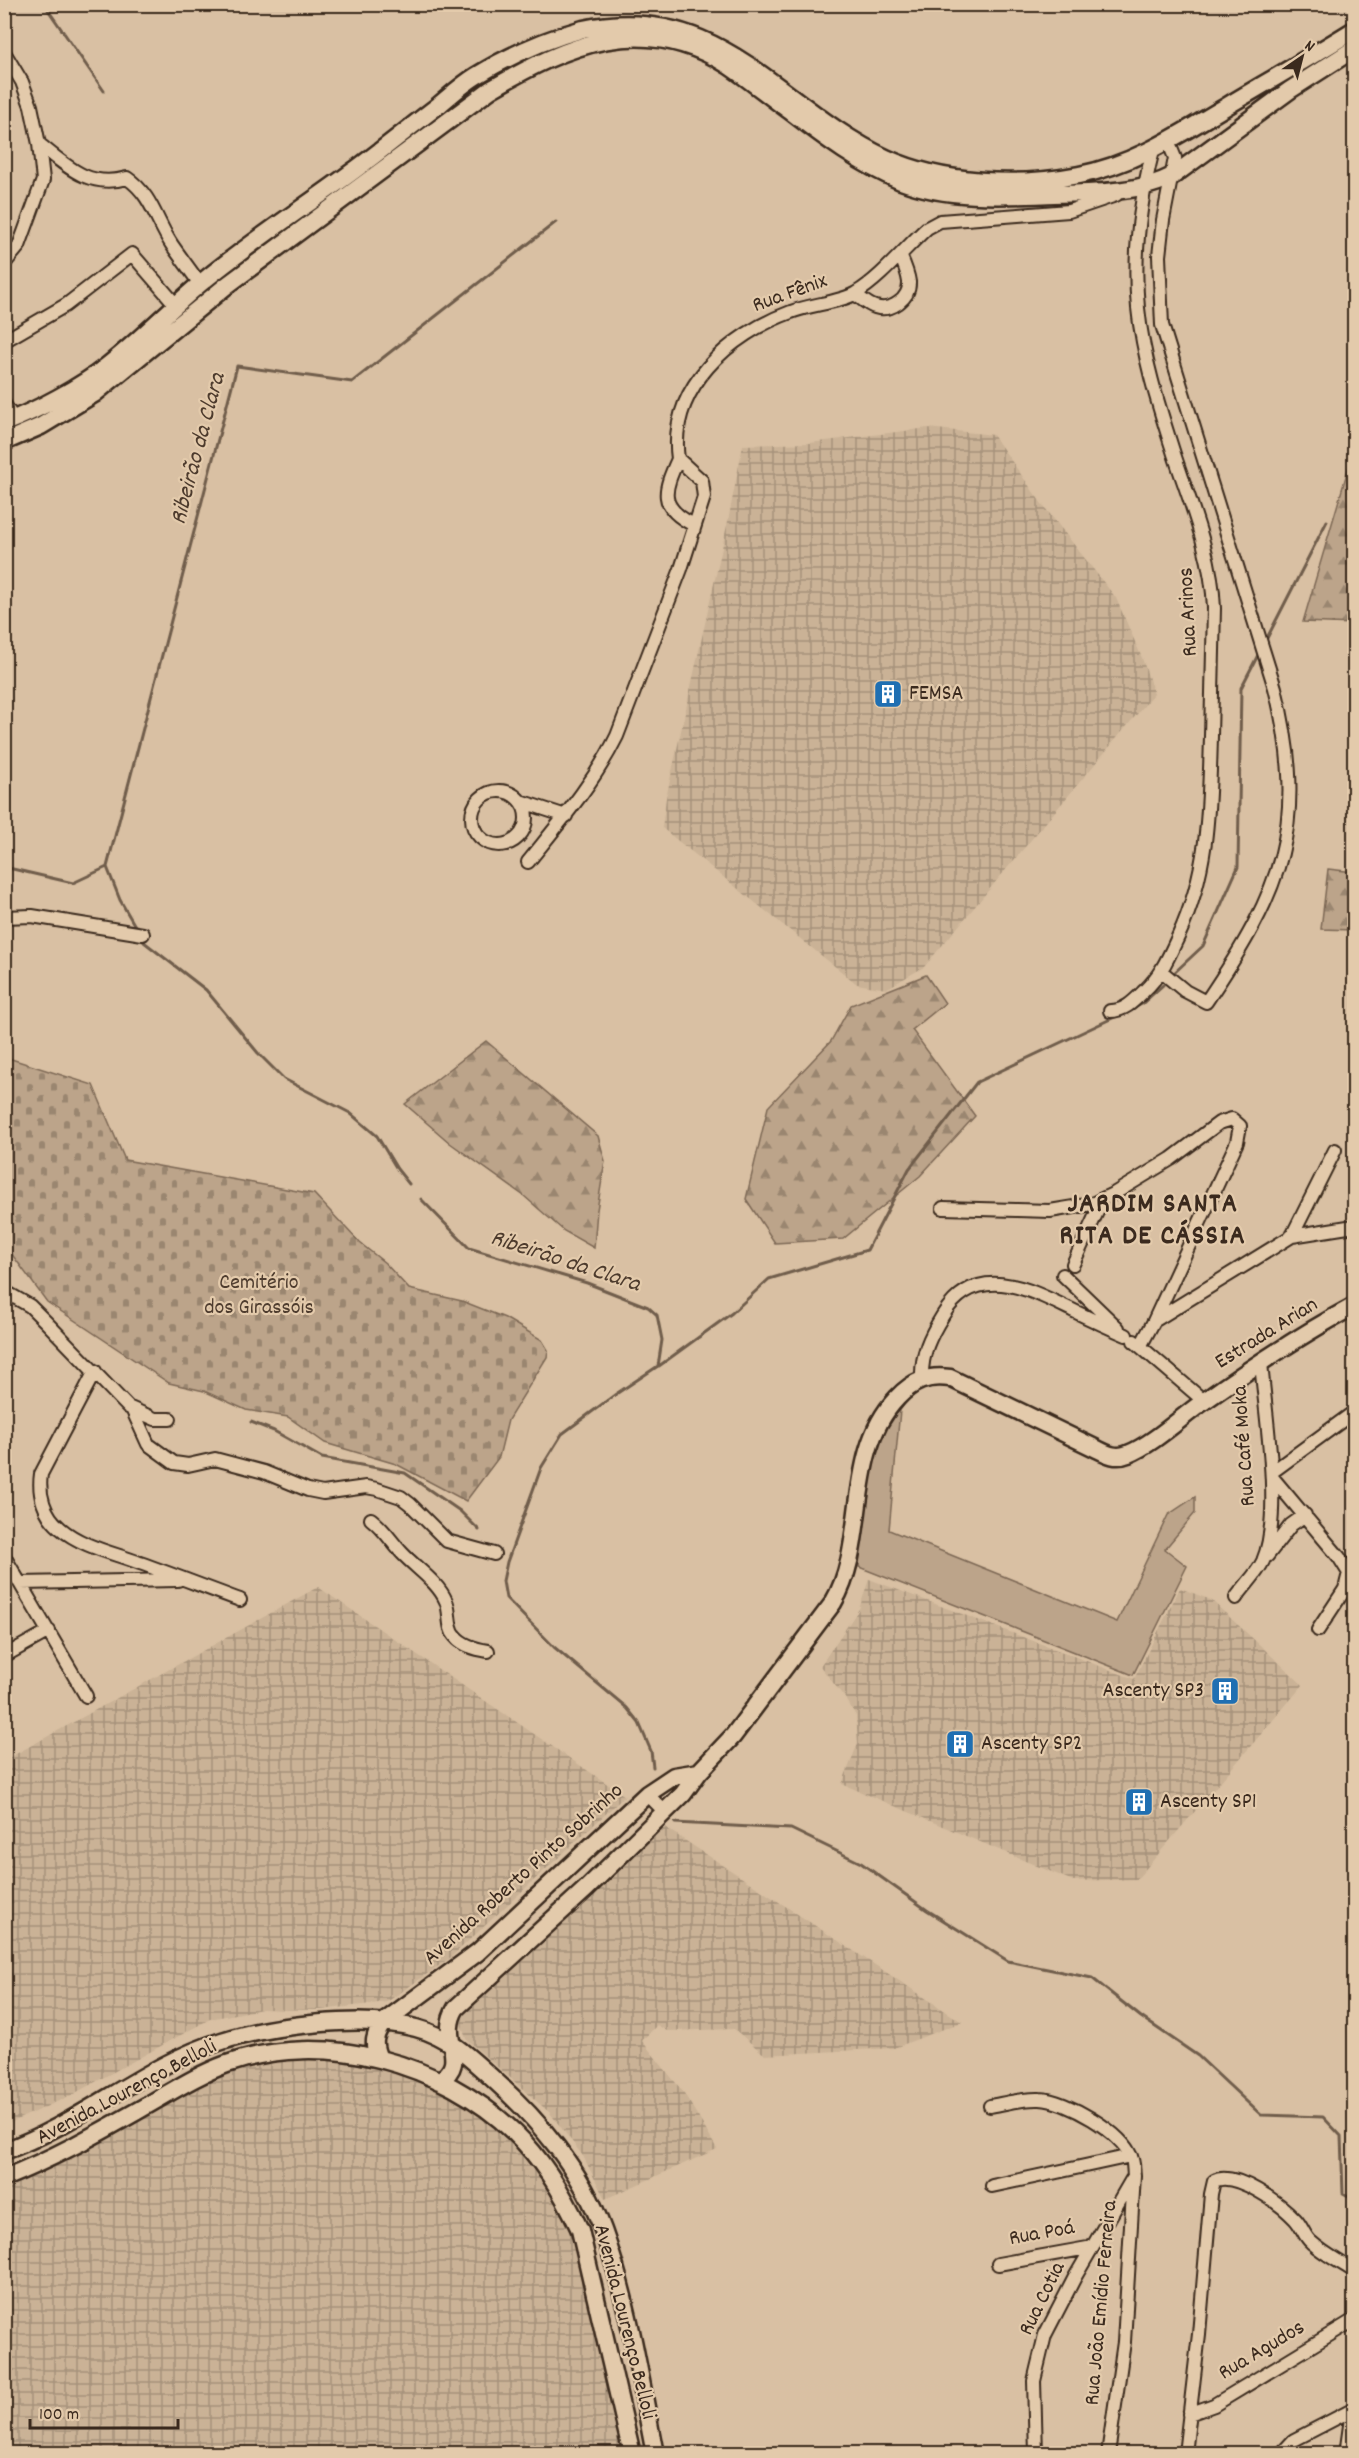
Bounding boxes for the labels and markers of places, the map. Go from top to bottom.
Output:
building icon: FEMSA [872,678,904,710]
place label: FEMSA [909,679,963,710]
building icon: Ascenty SP3 [1209,1675,1241,1707]
place label: Ascenty SP3 [1103,1676,1204,1707]
building icon: Ascenty SP2 [944,1728,976,1760]
place label: Ascenty SP2 [981,1729,1082,1760]
building icon: Ascenty SP1 [1123,1786,1155,1818]
place label: Ascenty SP1 [1160,1787,1257,1818]

